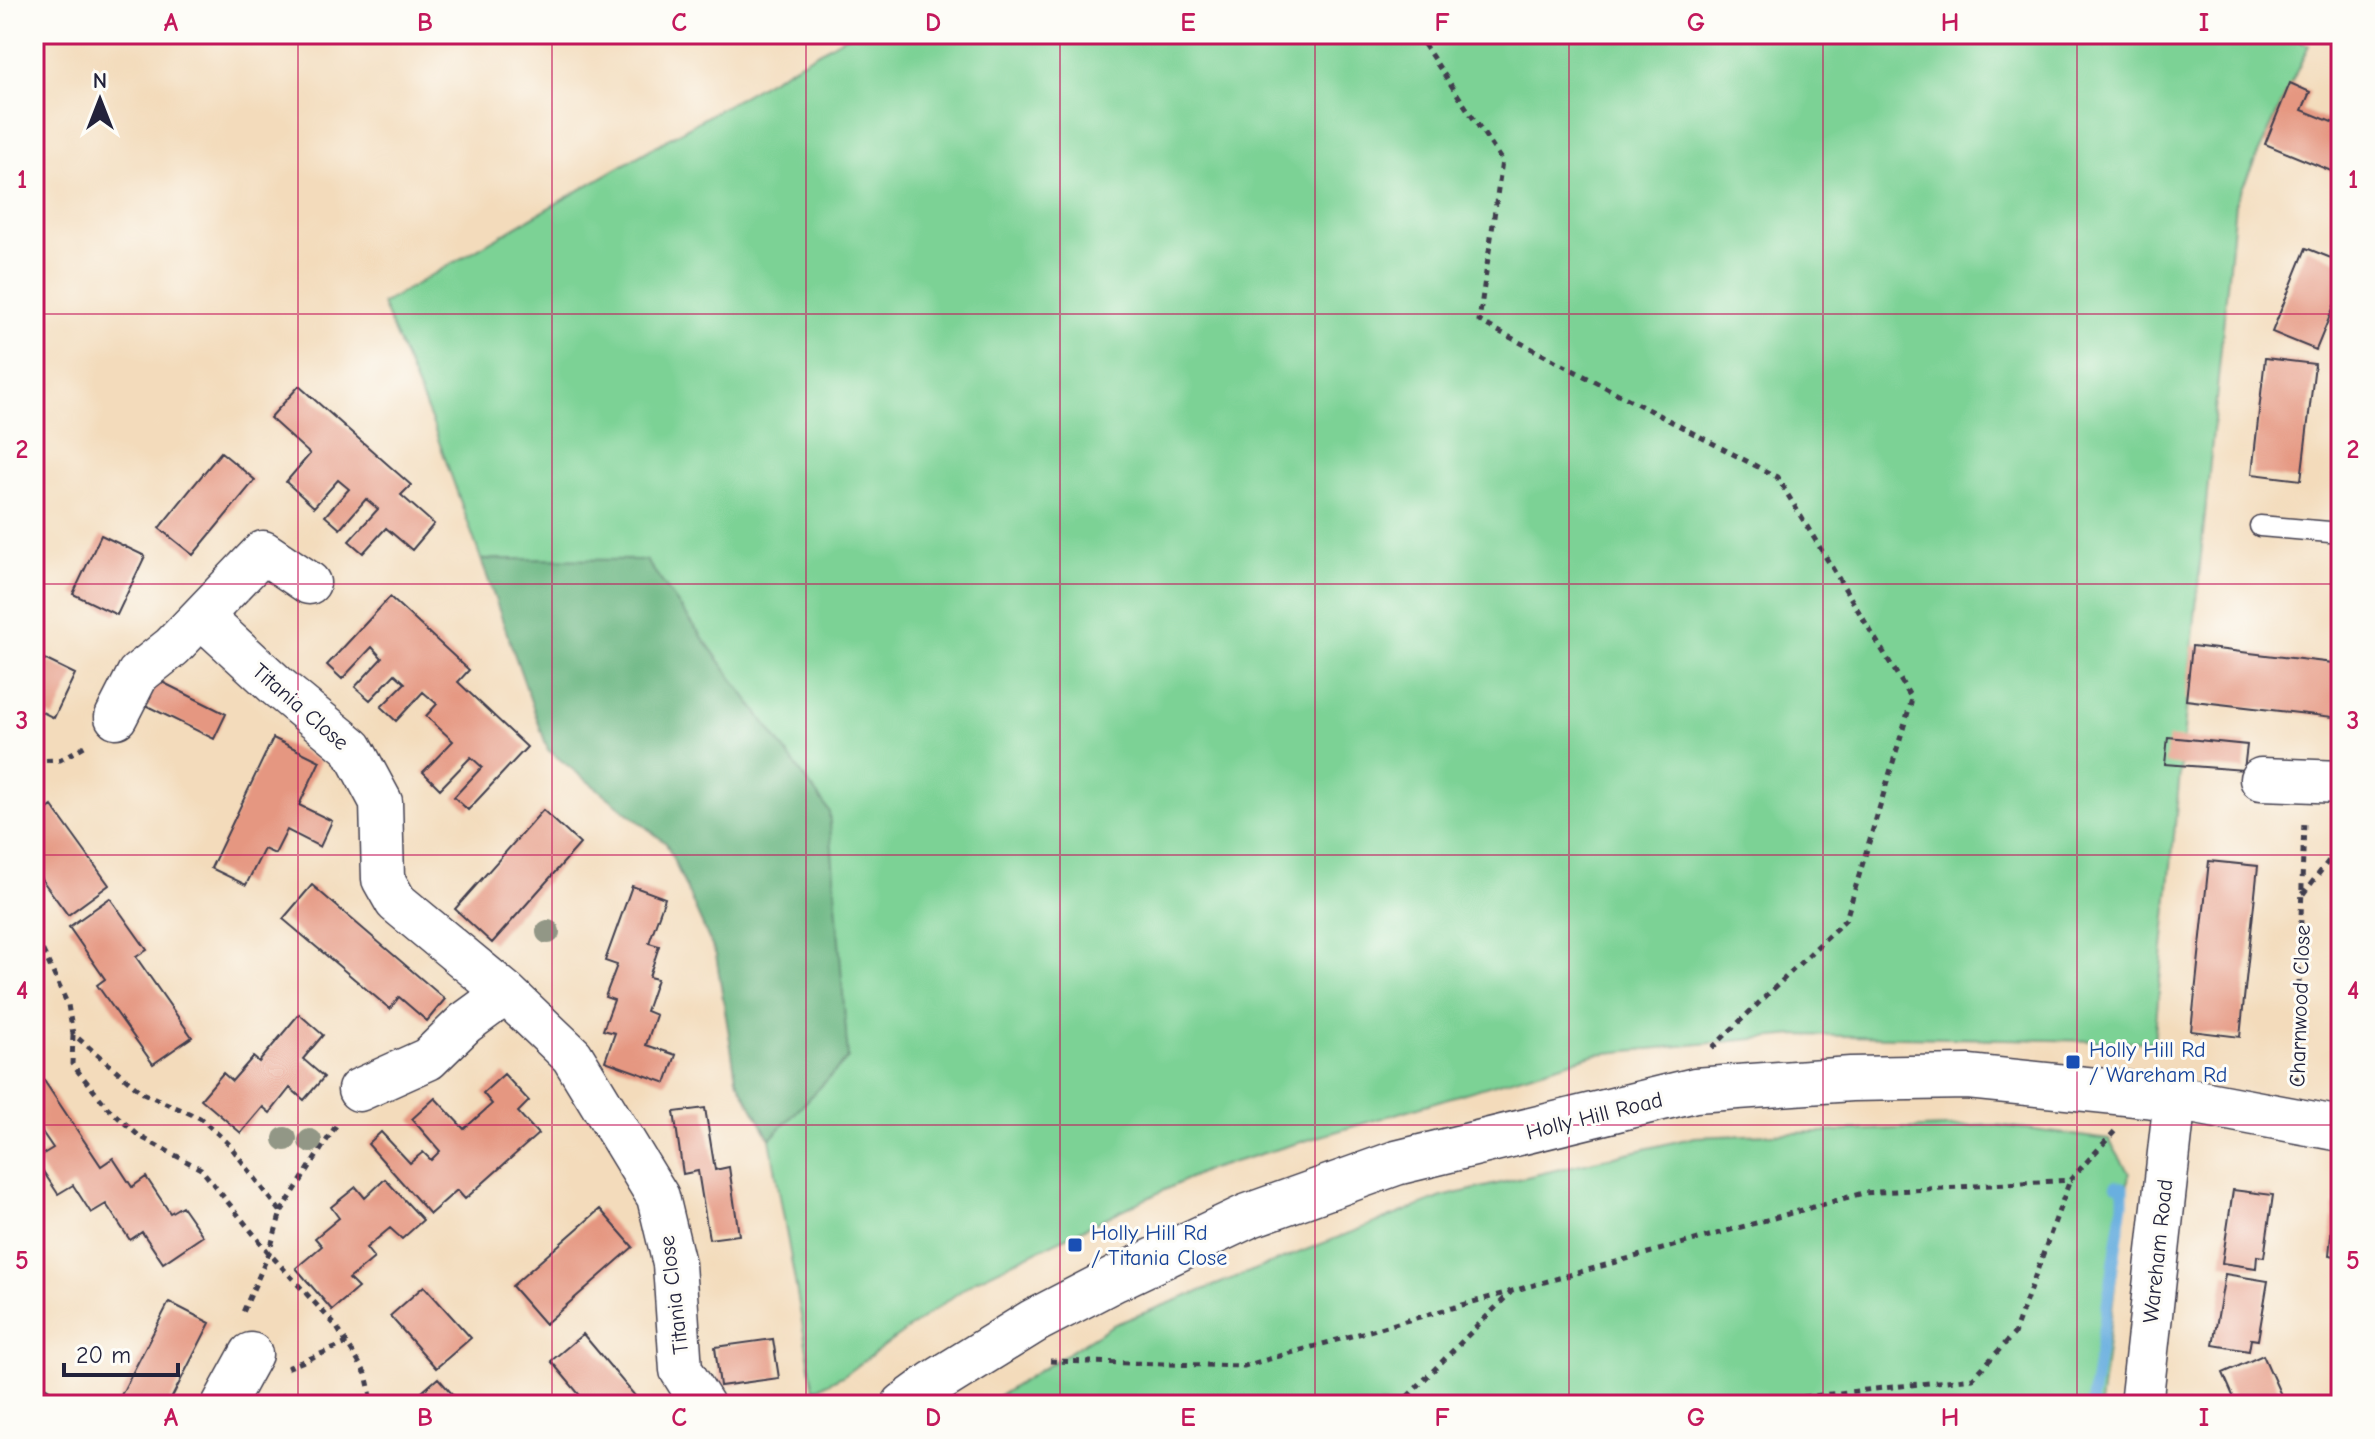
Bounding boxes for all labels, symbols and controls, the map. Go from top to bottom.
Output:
text: A [164,8,179,38]
text: B [417,8,433,38]
text: C [671,8,687,38]
text: D [925,8,941,38]
text: E [1180,8,1196,38]
text: F [1434,8,1450,38]
text: G [1687,8,1705,38]
text: H [1941,8,1959,38]
text: I [2199,8,2209,38]
north arrow [60,60,140,140]
text: N [93,68,107,94]
text: 1 [17,165,27,195]
text: 1 [2348,165,2358,195]
text: 2 [16,435,28,465]
text: 2 [2347,435,2359,465]
street label: Titania Close [247,658,354,756]
text: 3 [16,706,28,736]
text: 3 [2347,706,2359,736]
street label: Charnwood Close [2284,924,2316,1088]
text: 4 [16,976,28,1006]
text: 4 [2347,976,2359,1006]
place label: Holly Hill Rd / Wareham Rd [2089,1037,2227,1088]
marker: Holly Hill Rd / Wareham Rd [2064,1053,2082,1071]
street label: Holly Hill Road [1523,1086,1665,1145]
street label: Wareham Road [2138,1178,2178,1324]
place label: Holly Hill Rd / Titania Close [1091,1220,1227,1271]
street label: Titania Close [654,1234,694,1356]
marker: Holly Hill Rd / Titania Close [1066,1236,1084,1254]
text: 5 [15,1246,29,1276]
text: 5 [2346,1246,2360,1276]
scale bar [64,1327,178,1377]
text: 20 m [76,1341,131,1369]
text: A [164,1403,179,1433]
text: B [417,1403,433,1433]
text: C [671,1403,687,1433]
text: D [925,1403,941,1433]
text: E [1180,1403,1196,1433]
text: F [1434,1403,1450,1433]
text: G [1687,1403,1705,1433]
text: H [1941,1403,1959,1433]
text: I [2199,1403,2209,1433]

